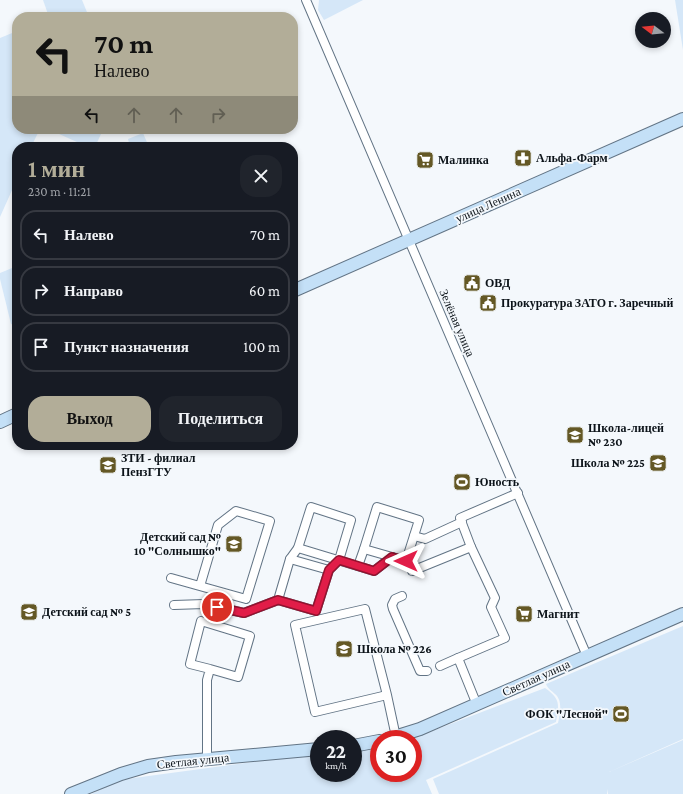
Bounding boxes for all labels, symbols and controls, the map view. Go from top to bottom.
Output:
north arrow [635,12,671,48]
map controls [635,12,671,48]
icon: left [28,28,80,80]
text: 70 m [94,28,153,59]
text: Налево [94,61,150,81]
icon: left [81,104,103,126]
icon: ahead [123,104,145,126]
icon: ahead [165,104,187,126]
icon: right [207,104,229,126]
pharmacy icon: Альфа-Фарм [513,148,533,168]
supermarket icon: Малинка [415,150,435,170]
place label: Альфа-Фарм [536,151,608,165]
place label: Малинка [438,153,489,167]
text: 1 мин [28,155,85,182]
button: close [240,155,282,197]
text: 230 m · 11:21 [28,184,91,199]
street label: улица Ленина [453,184,523,226]
icon: left [30,224,52,246]
text: Налево [64,227,114,243]
text: 70 m [250,227,280,243]
public building icon: ОВД [462,273,482,293]
place label: ОВД [485,276,511,290]
icon: right [30,280,52,302]
text: Направо [64,283,123,299]
text: 60 m [249,283,280,299]
street label: Зелёная улица [437,287,478,359]
public building icon: Прокуратура ЗАТО г. Заречный [478,293,498,313]
place label: Прокуратура ЗАТО г. Заречный [501,296,673,310]
icon: arrive [30,336,52,358]
text: Пункт назначения [64,339,189,355]
text: 100 m [243,339,280,355]
button: Выход [28,396,151,442]
button: Поделиться [159,396,282,442]
place label: Школа-лицей № 230 [588,421,664,449]
school or university icon: Школа-лицей № 230 [565,425,585,445]
place label: ЗТИ - филиал ПензГТУ [121,451,196,479]
school or university icon: Школа № 225 [648,453,668,473]
school or university icon: ЗТИ - филиал ПензГТУ [98,455,118,475]
place label: Школа № 225 [571,456,645,470]
sports icon: Юность [452,472,472,492]
place label: Юность [475,475,520,489]
place label: Детский сад № 10 "Солнышко" [134,530,221,558]
school or university icon: Детский сад № 10 "Солнышко" [224,534,244,554]
position arrow [385,540,427,582]
pin [200,590,234,624]
icon: arrive [206,596,228,618]
school or university icon: Детский сад № 5 [19,602,39,622]
supermarket icon: Магнит [514,604,534,624]
place label: Детский сад № 5 [42,605,131,619]
place label: Магнит [537,607,580,621]
school or university icon: Школа № 226 [334,639,354,659]
place label: Школа № 226 [357,642,432,656]
street label: Светлая улица [500,657,573,699]
sports icon: ФОК "Лесной" [611,704,631,724]
place label: ФОК "Лесной" [525,707,608,721]
speed limit sign: 30 [370,730,422,782]
text: 22 [326,740,346,762]
street label: Светлая улица [156,750,230,772]
text: km/h [325,760,347,771]

